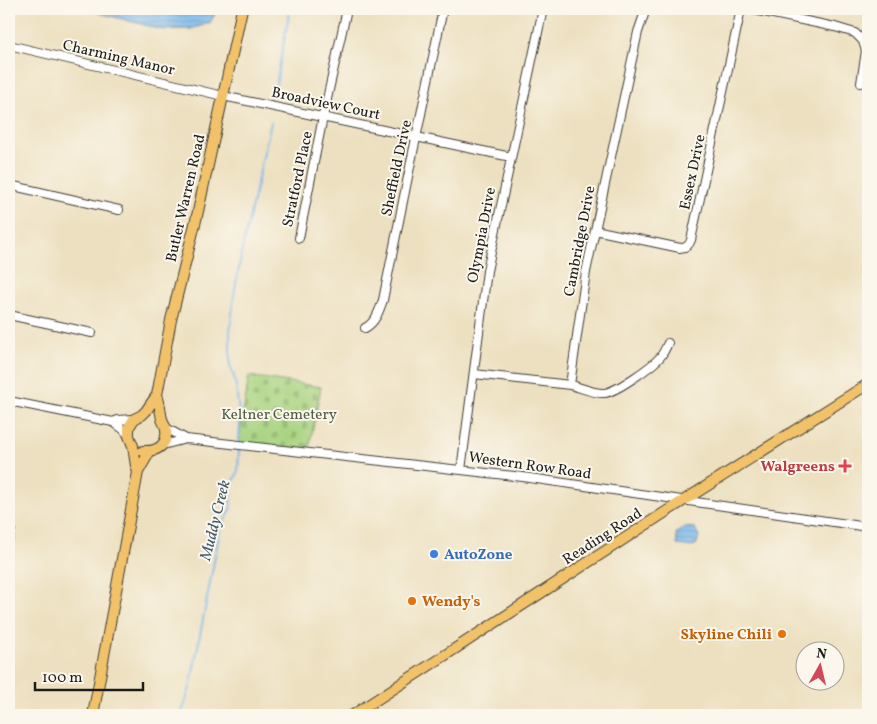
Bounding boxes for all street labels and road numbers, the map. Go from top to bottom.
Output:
street label: Charming Manor [60,35,177,82]
street label: Broadview Court [269,83,382,126]
street label: Sheffield Drive [377,118,418,219]
street label: Stratford Place [278,129,319,229]
street label: Butler Warren Road [162,132,211,264]
street label: Essex Drive [675,133,712,212]
street label: Cambridge Drive [559,184,602,298]
street label: Olympia Drive [463,186,502,285]
street label: Western Row Road [467,447,592,485]
street label: Reading Road [559,504,647,571]

